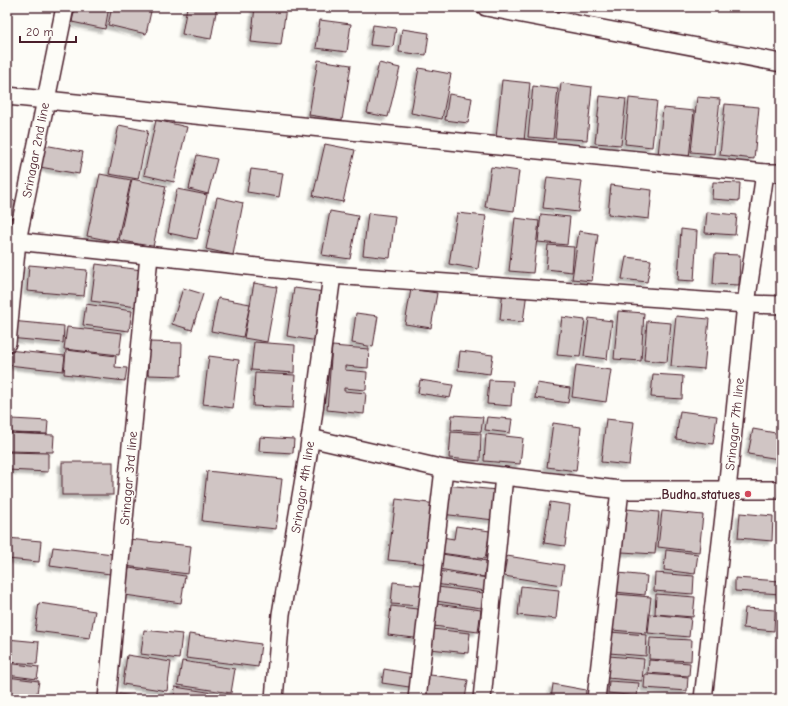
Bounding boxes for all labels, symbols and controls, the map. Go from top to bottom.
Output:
scale bar [20,18,76,44]
text: 20 m [26,25,54,39]
street label: Srinagar 2nd line [19,101,52,199]
street label: Srinagar 7th line [722,377,747,471]
street label: Srinagar 3rd line [117,430,140,526]
street label: Srinagar 4th line [288,439,317,534]
place label: Budha statues [661,487,740,502]
marker: Budha statues [743,489,753,499]

